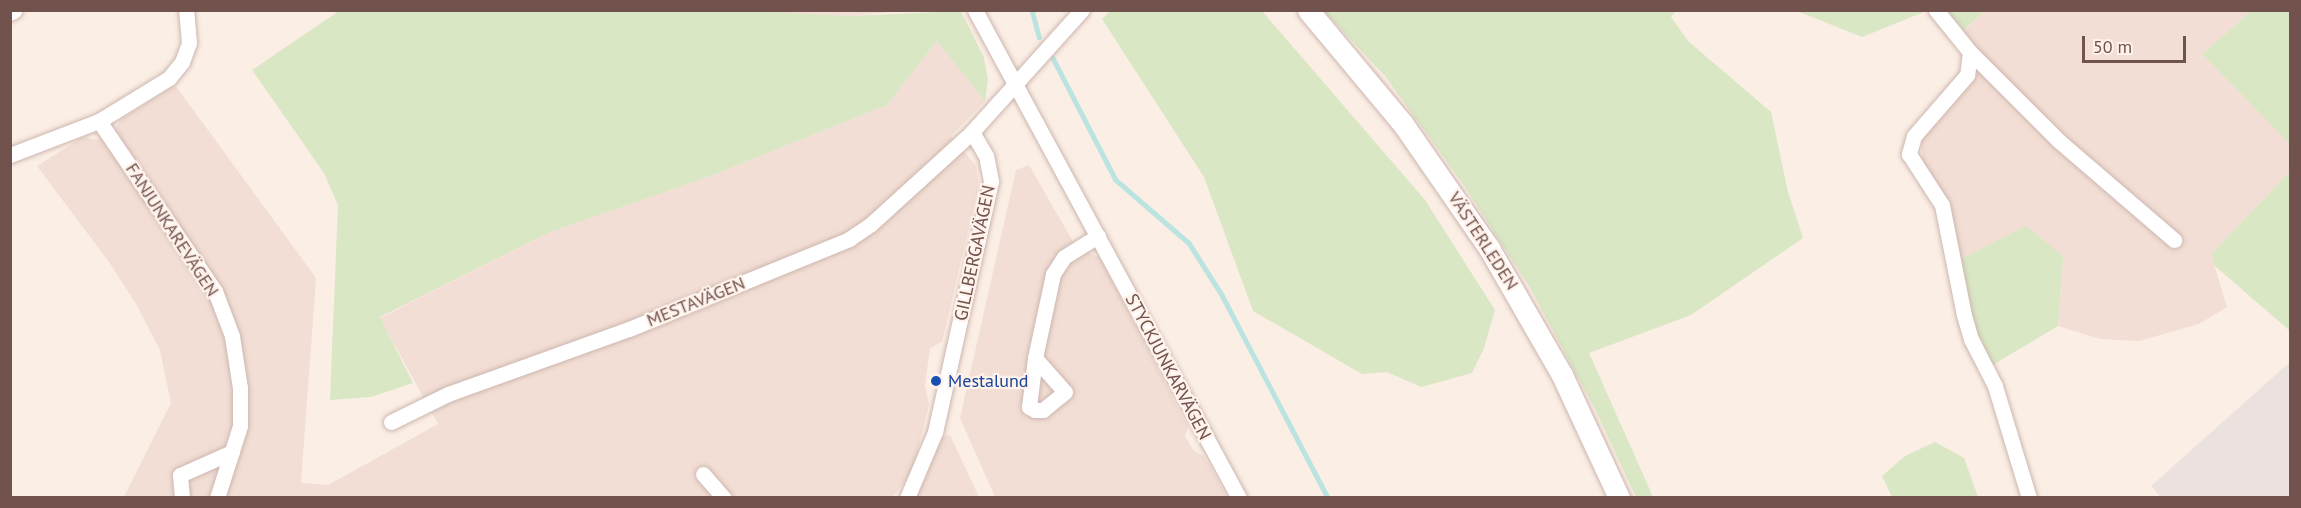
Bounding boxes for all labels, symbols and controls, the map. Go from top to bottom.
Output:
scale bar [2085,24,2188,62]
text: 50 m [2093,35,2132,58]
street label: FANJUNKAREVÄGEN [121,159,223,301]
street label: GILLBERGAVÄGEN [950,183,1000,323]
street label: VÄSTERLEDEN [1443,188,1523,294]
street label: MESTAVÄGEN [644,272,748,332]
street label: STYCKJUNKARVÄGEN [1120,290,1216,444]
place label: Mestalund [948,370,1028,392]
marker: Mestalund [929,374,943,388]

